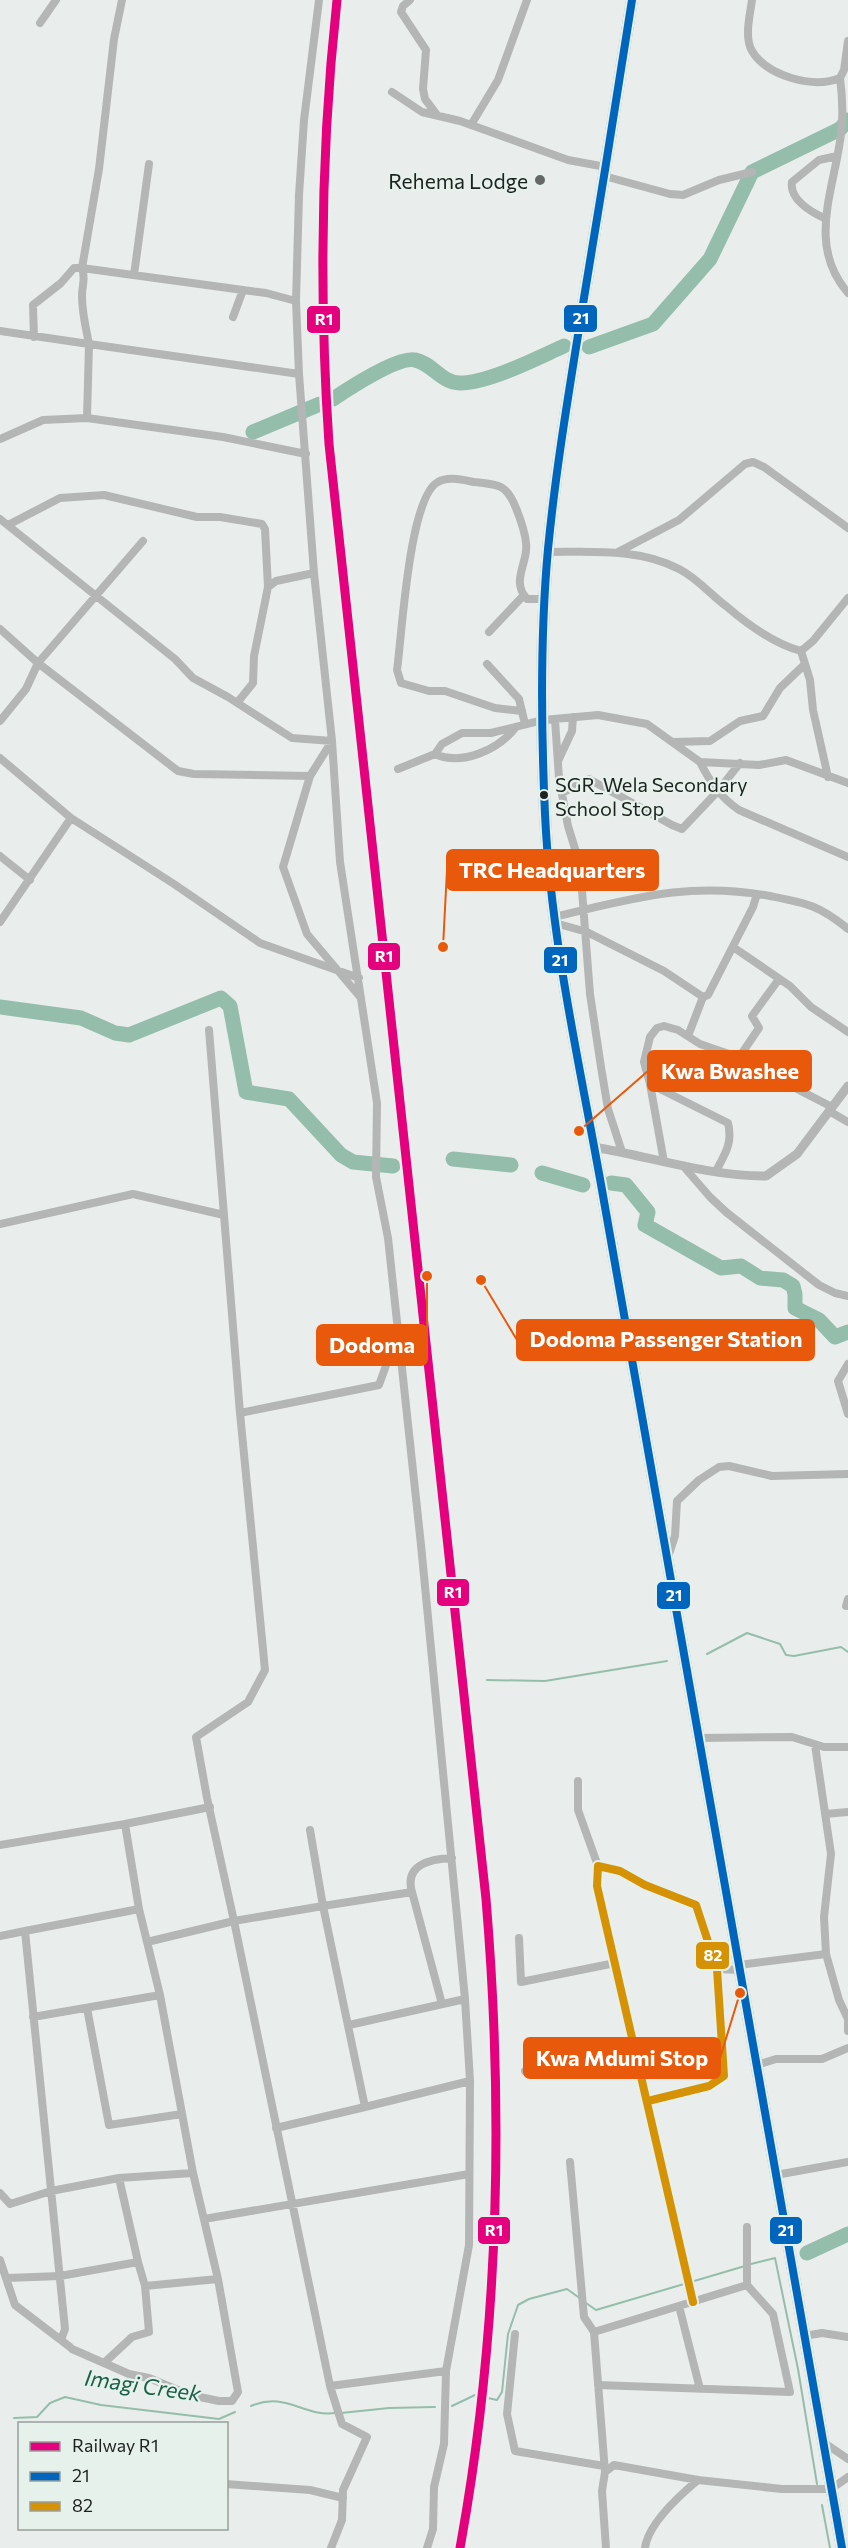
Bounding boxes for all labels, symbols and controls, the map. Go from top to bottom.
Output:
place label: Rehema Lodge [388,168,528,193]
marker: Rehema Lodge [533,173,547,187]
line badge: 21 [563,304,598,333]
line badge: R1 [306,305,341,334]
text: 21 [573,308,589,327]
text: R1 [315,309,333,328]
place label: SGR_Wela Secondary School Stop [555,772,748,820]
marker: SGR_Wela Secondary School Stop [538,789,550,801]
callout: TRC Headquarters [447,850,658,890]
text: TRC Headquarters [459,856,645,883]
line badge: R1 [367,942,401,971]
text: R1 [375,946,393,965]
line badge: 21 [543,946,578,974]
text: 21 [552,950,568,969]
callout: Kwa Bwashee [648,1051,811,1091]
text: Kwa Bwashee [661,1057,799,1084]
callout: Dodoma Passenger Station [517,1320,814,1360]
callout: Dodoma [317,1325,427,1365]
text: Dodoma Passenger Station [530,1325,802,1352]
text: Dodoma [329,1331,415,1358]
line badge: R1 [436,1578,470,1607]
line badge: 21 [656,1581,691,1610]
text: R1 [444,1582,462,1601]
text: 21 [666,1585,682,1604]
line badge: 82 [695,1941,730,1970]
text: 82 [704,1945,722,1964]
callout: Kwa Mdumi Stop [524,2038,720,2078]
text: Kwa Mdumi Stop [536,2044,708,2071]
line badge: R1 [477,2216,511,2245]
line badge: 21 [769,2216,803,2245]
text: R1 [485,2220,503,2239]
text: 21 [778,2220,794,2239]
water label: Imagi Creek [83,2363,204,2407]
legend [18,2422,228,2530]
text: Railway R1 [72,2434,159,2456]
text: 21 [72,2464,90,2486]
text: 82 [72,2494,93,2516]

